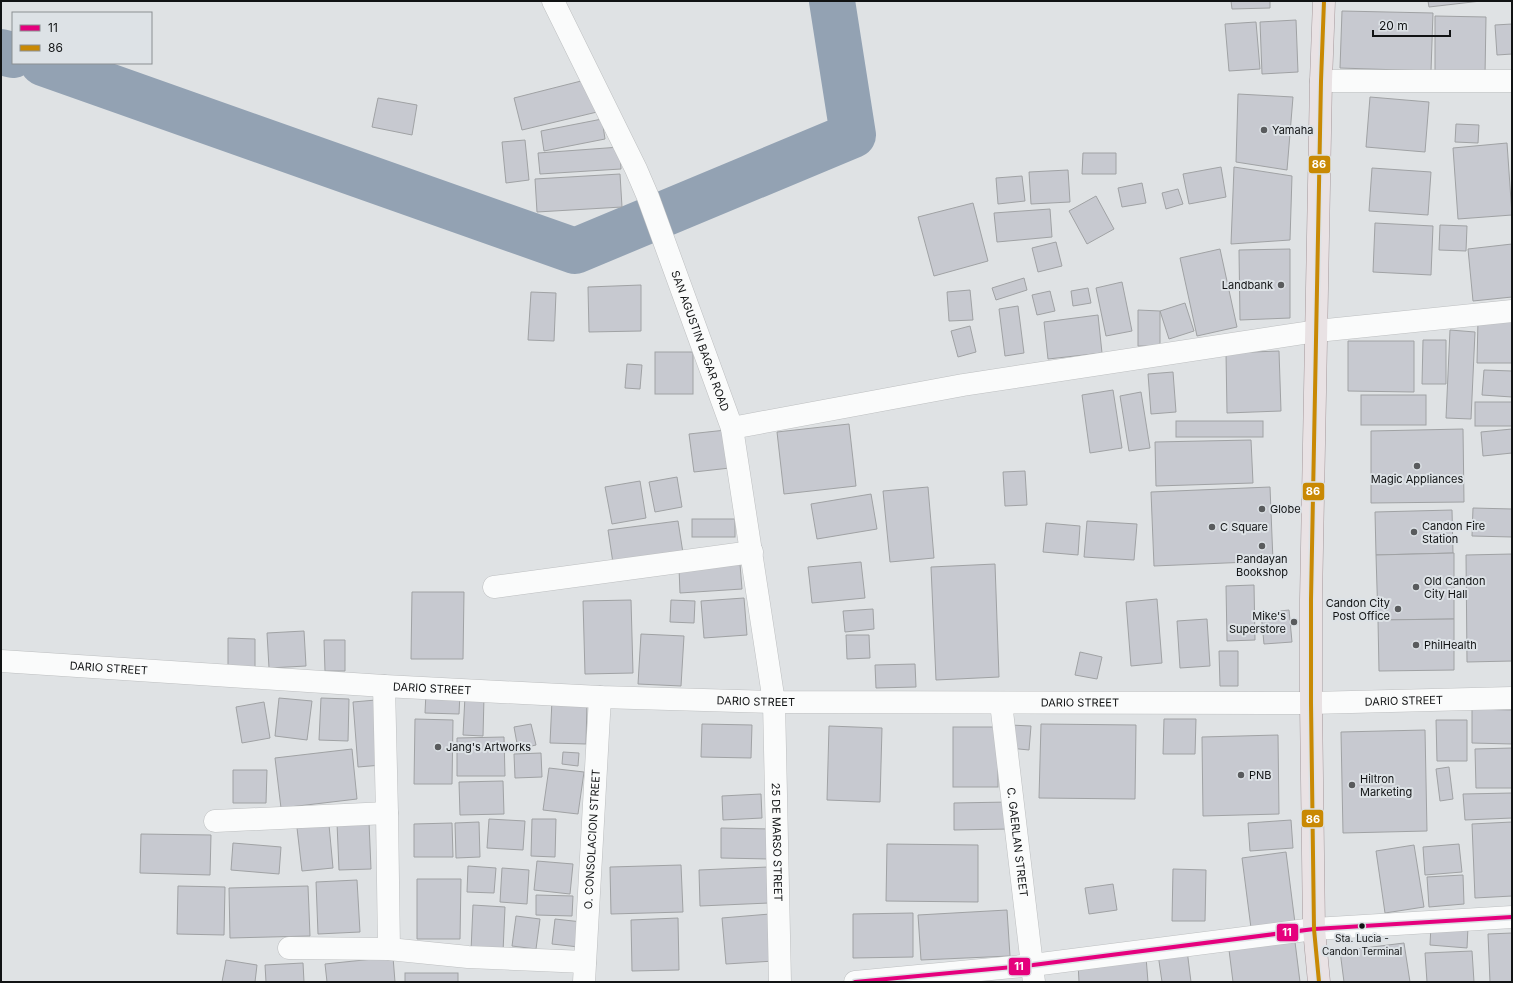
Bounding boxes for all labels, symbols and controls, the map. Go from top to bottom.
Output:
legend [12,12,152,64]
scale bar [1373,12,1450,38]
text: 20 m [1379,18,1408,33]
text: 11 [48,20,58,35]
text: 86 [48,40,63,55]
place label: Yamaha [1272,123,1313,137]
marker: Yamaha [1259,125,1269,135]
line badge: 86 [1308,155,1331,174]
text: 86 [1312,157,1326,171]
street label: SAN AGUSTIN BAGAR ROAD [668,268,732,413]
place label: Landbank [1222,278,1273,292]
marker: Landbank [1276,280,1286,290]
marker: Magic Appliances [1412,461,1422,471]
place label: Magic Appliances [1371,472,1463,486]
line badge: 86 [1302,482,1325,501]
text: 86 [1306,484,1320,498]
place label: Globe [1270,502,1301,516]
marker: Globe [1257,504,1267,514]
place label: Candon Fire Station [1422,519,1485,546]
place label: C Square [1220,520,1268,534]
marker: C Square [1207,522,1217,532]
marker: Candon Fire Station [1409,527,1419,537]
marker: Pandayan Bookshop [1257,541,1267,551]
place label: Pandayan Bookshop [1236,552,1288,579]
place label: Old Candon City Hall [1424,574,1485,601]
marker: Old Candon City Hall [1411,582,1421,592]
place label: Candon City Post Office [1326,596,1390,623]
marker: Candon City Post Office [1393,604,1403,614]
place label: Mike's Superstore [1229,609,1286,636]
marker: Mike's Superstore [1289,617,1299,627]
place label: PhilHealth [1424,638,1477,652]
marker: PhilHealth [1411,640,1421,650]
street label: DARIO STREET [69,658,148,678]
street label: DARIO STREET [393,679,472,697]
street label: DARIO STREET [716,693,795,709]
street label: DARIO STREET [1364,693,1443,709]
street label: DARIO STREET [1041,695,1119,710]
place label: Jang's Artworks [446,740,531,754]
marker: Jang's Artworks [433,742,443,752]
place label: PNB [1249,768,1272,782]
street label: O. CONSOLACION STREET [581,769,603,910]
marker: PNB [1236,770,1246,780]
place label: Hiltron Marketing [1360,772,1412,799]
marker: Hiltron Marketing [1347,780,1357,790]
street label: 25 DE MARSO STREET [769,782,785,902]
street label: C. GAERLAN STREET [1004,786,1031,898]
line badge: 86 [1301,809,1324,828]
text: 86 [1306,812,1320,826]
marker: Sta. Lucia - Candon Terminal [1357,921,1367,931]
line badge: 11 [1276,923,1299,942]
text: 11 [1282,925,1292,939]
place label: Sta. Lucia - Candon Terminal [1322,932,1402,957]
line badge: 11 [1008,957,1031,976]
text: 11 [1014,959,1024,973]

